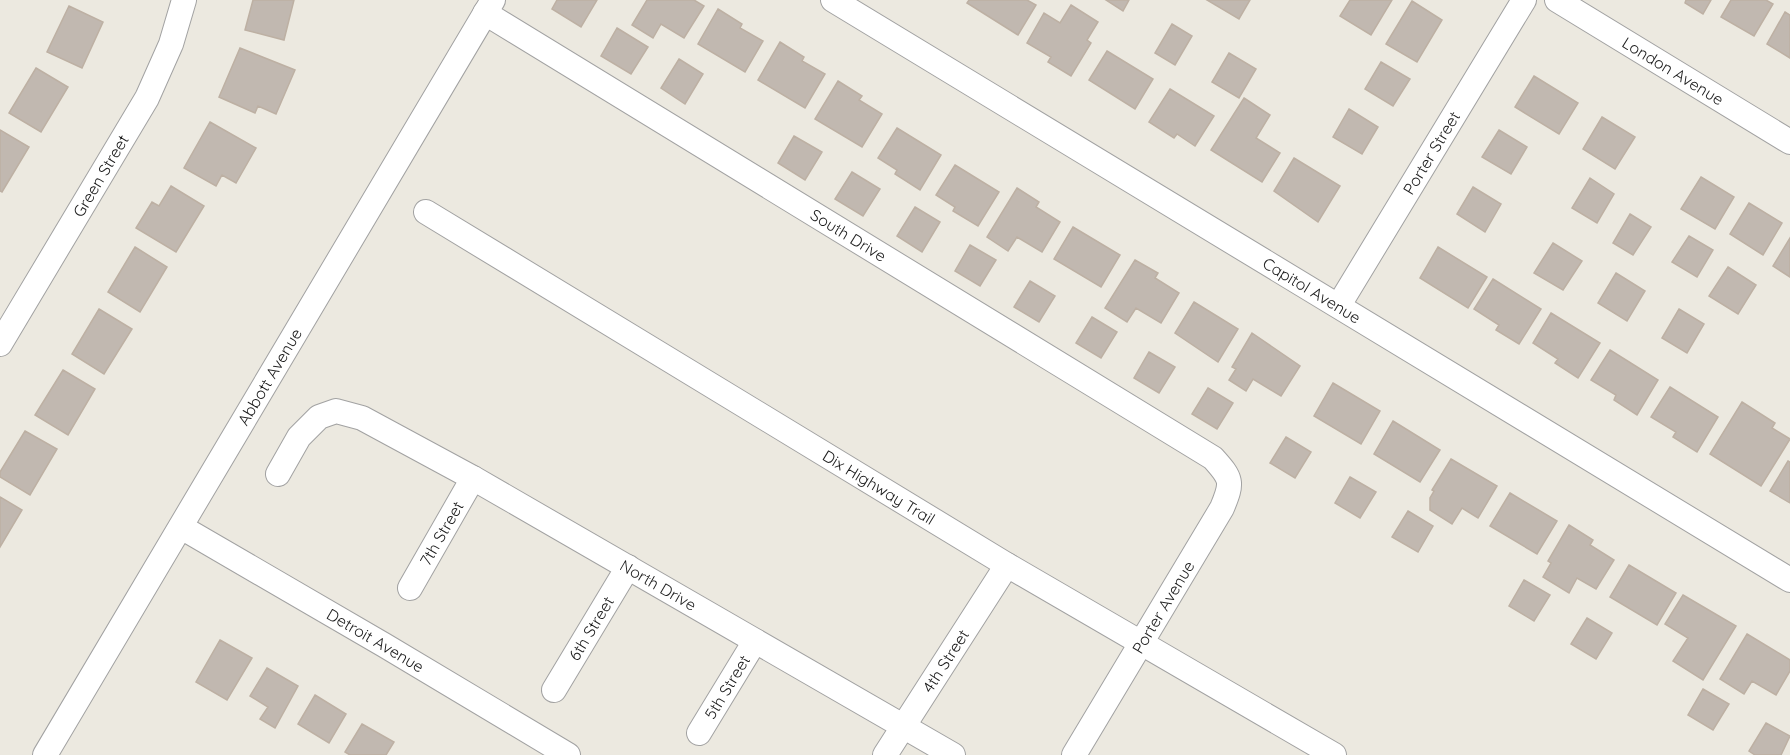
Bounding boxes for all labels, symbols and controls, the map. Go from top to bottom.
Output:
street label: London Avenue [1619,32,1728,109]
street label: Porter Street [1398,107,1464,198]
street label: Green Street [68,131,133,221]
street label: South Drive [807,204,890,266]
street label: Capitol Avenue [1259,253,1365,328]
street label: Abbott Avenue [233,324,306,429]
street label: Dix Highway Trail [819,445,939,529]
street label: 7th Street [415,498,468,569]
street label: North Drive [617,555,700,615]
street label: Porter Avenue [1127,557,1199,657]
street label: 6th Street [564,593,618,664]
street label: Detroit Avenue [323,604,428,677]
street label: 4th Street [918,625,973,696]
street label: 5th Street [700,651,754,723]

